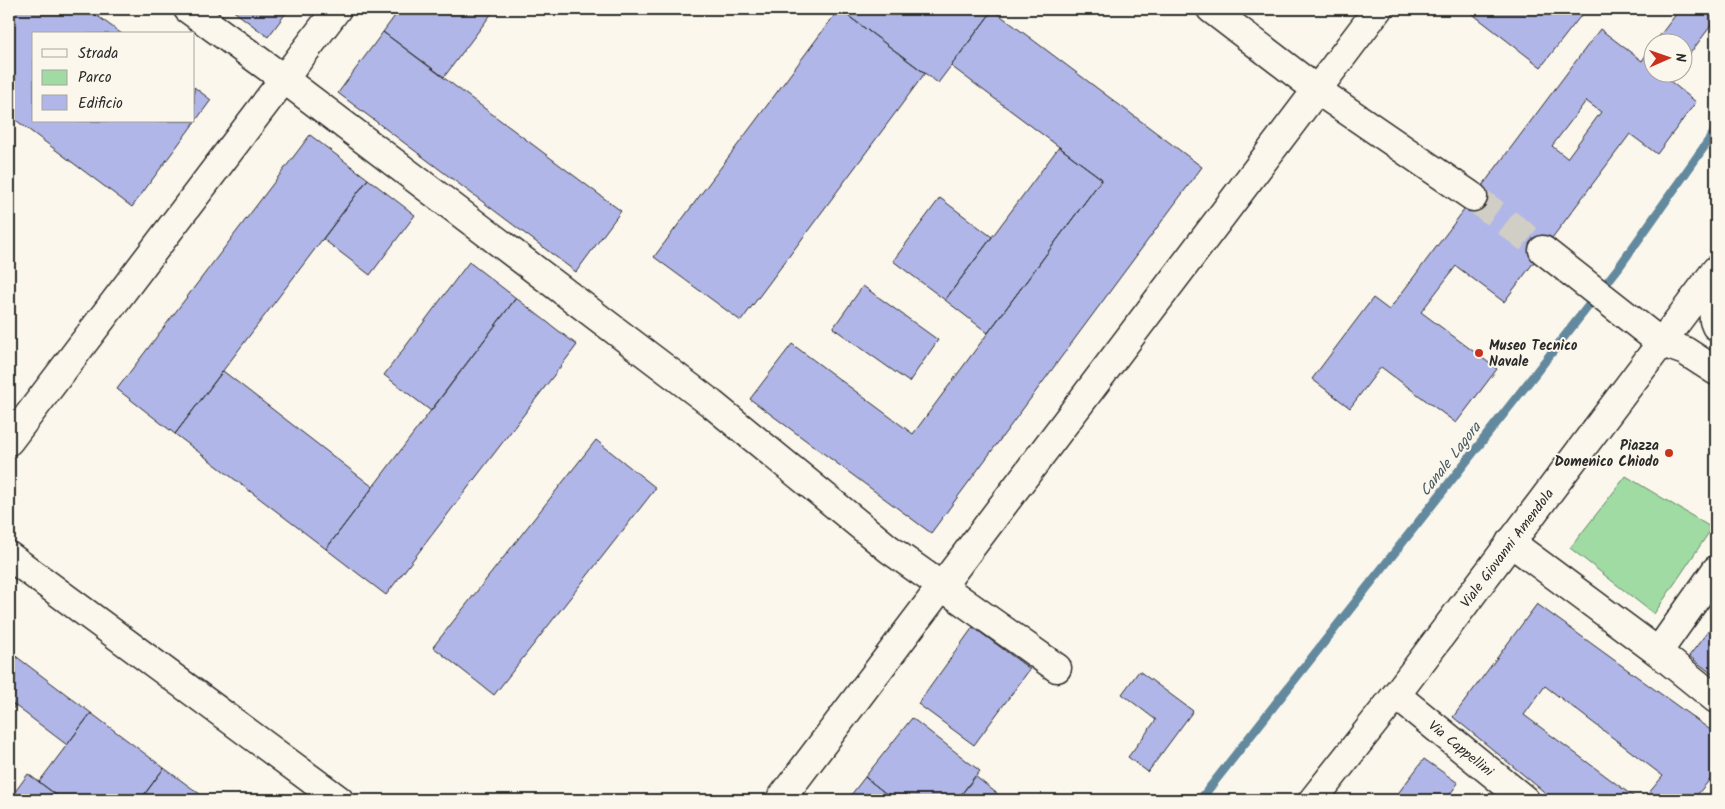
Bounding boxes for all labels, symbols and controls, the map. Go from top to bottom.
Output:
legend [32,32,195,122]
north arrow [1642,32,1692,82]
text: Strada [78,42,118,66]
text: N [1669,53,1691,63]
text: Parco [78,66,112,90]
text: Edificio [78,92,123,116]
place label: Museo Tecnico Navale [1489,335,1578,373]
marker: Museo Tecnico Navale [1473,347,1485,359]
water label: Canale Lagora [1414,417,1488,502]
place label: Piazza Domenico Chiodo [1555,435,1660,473]
marker: Piazza Domenico Chiodo [1663,447,1675,459]
street label: Viale Giovanni Amendola [1455,484,1560,613]
street label: Via Cappellini [1423,715,1498,783]

